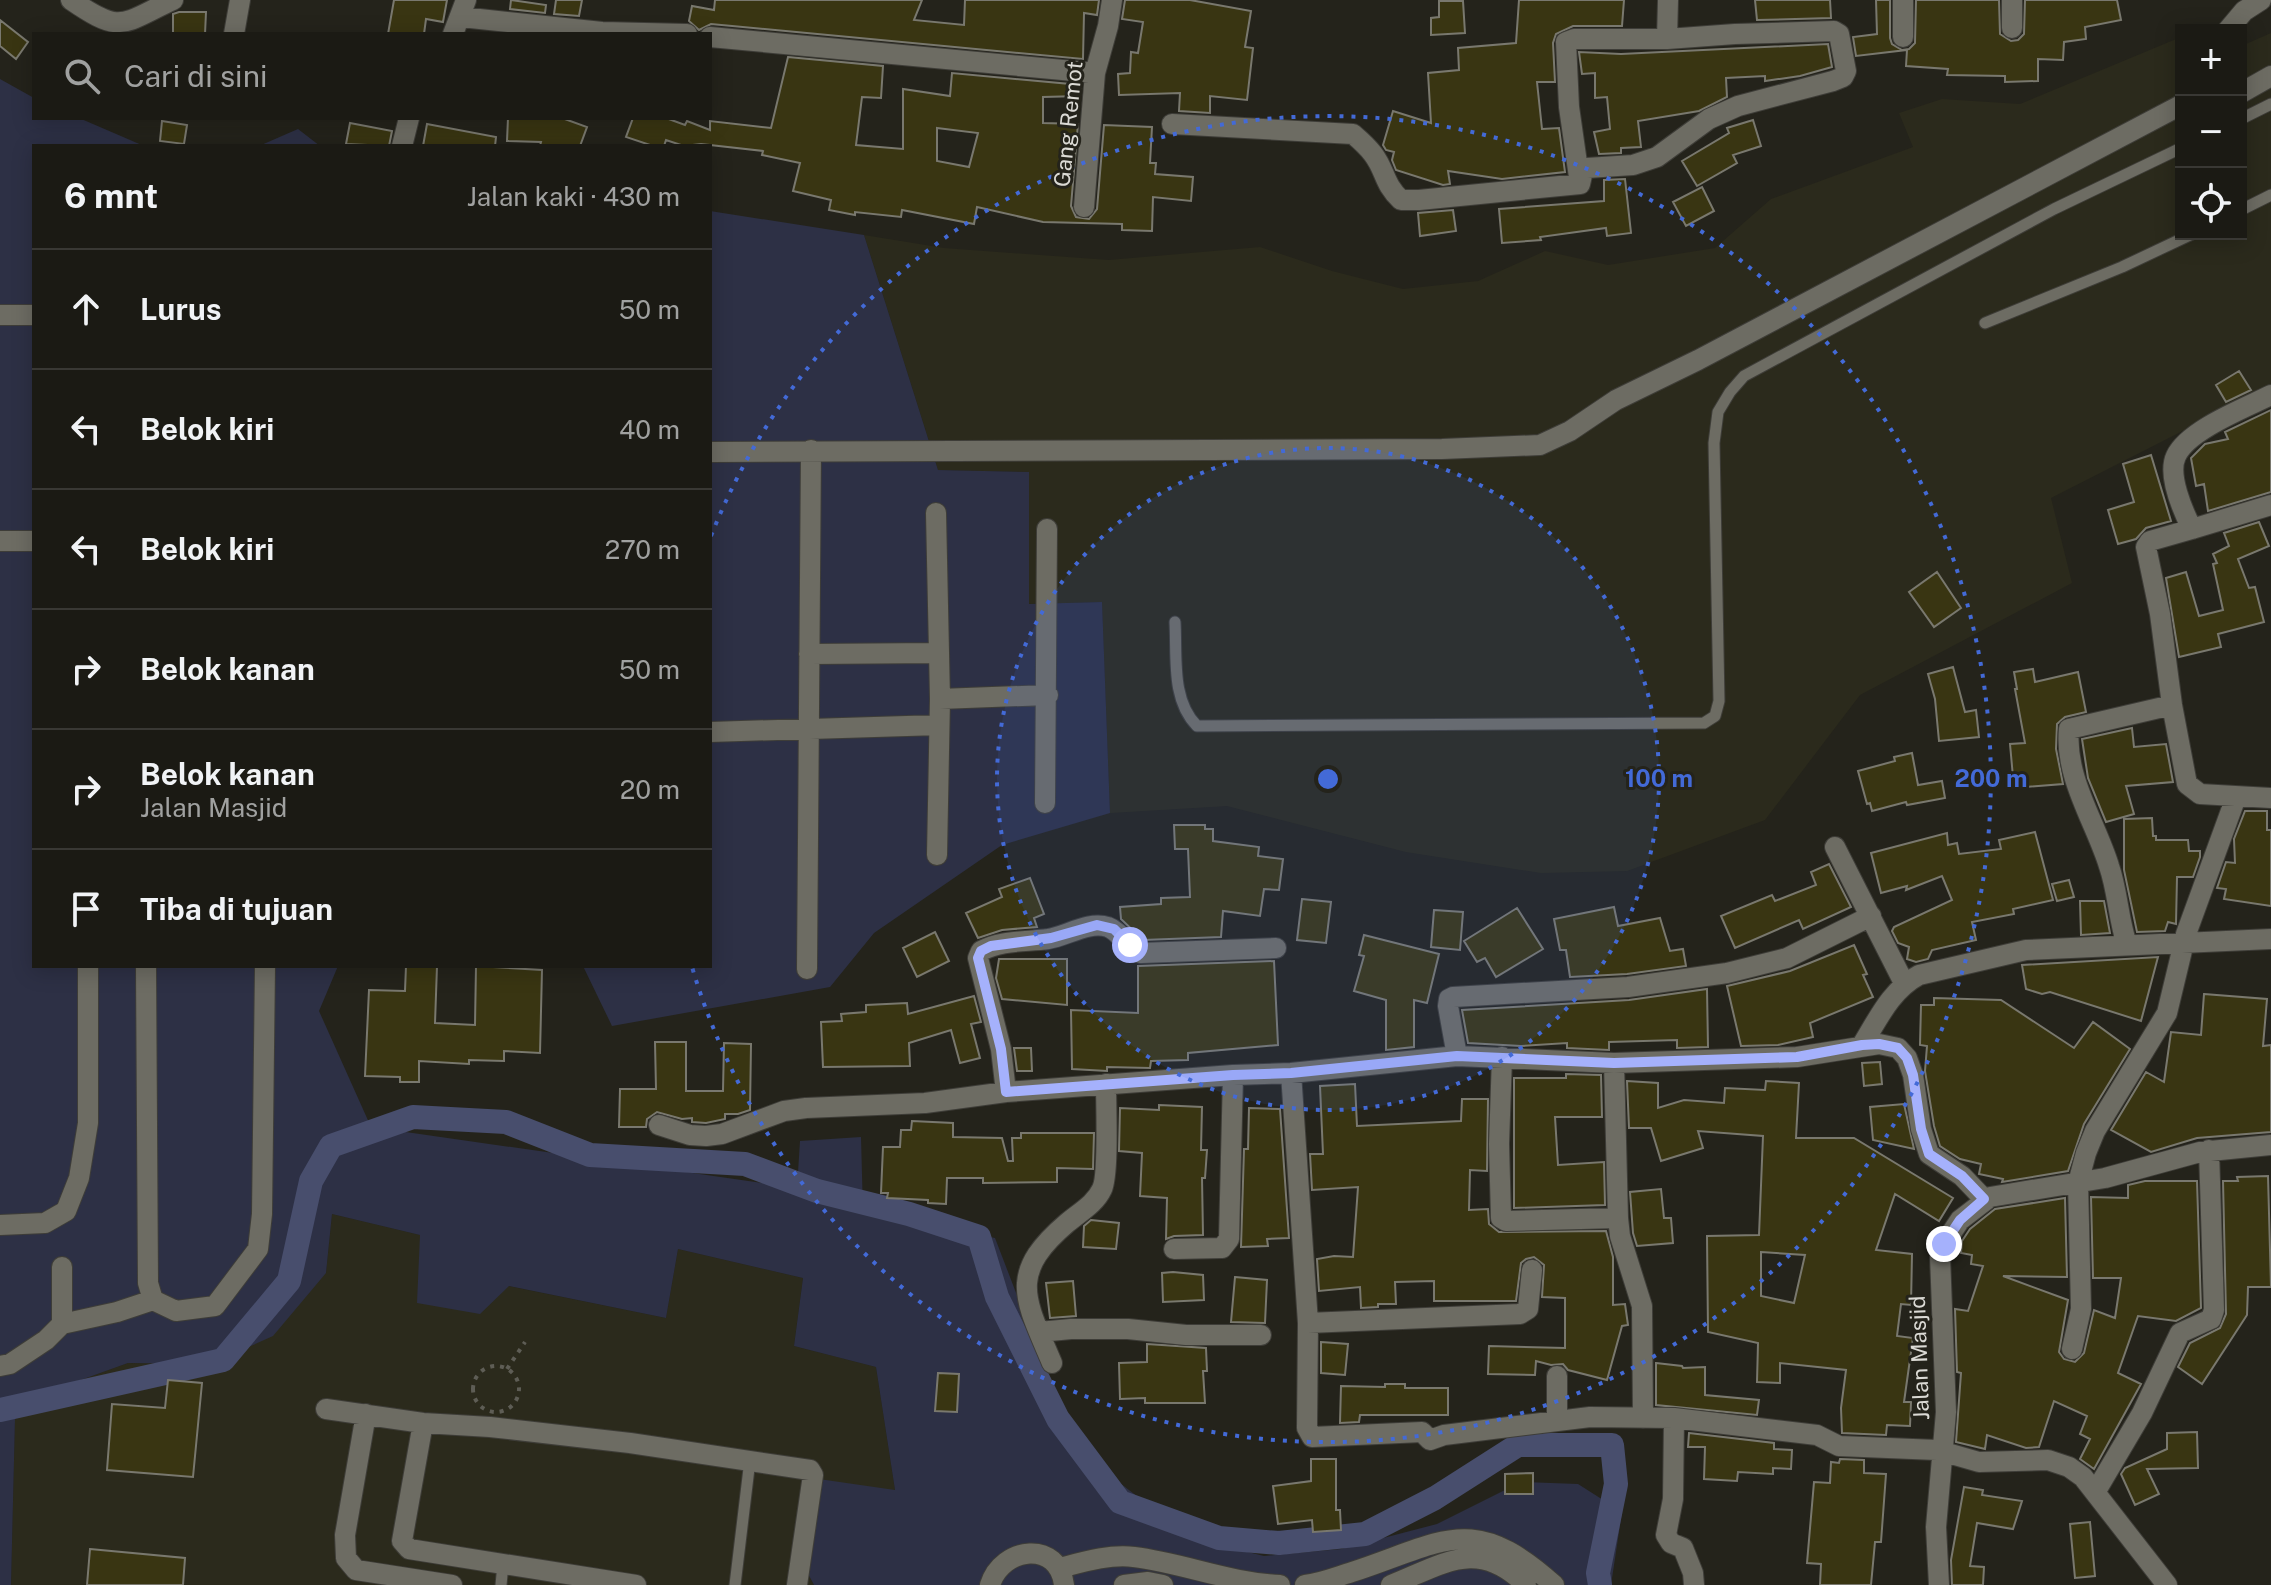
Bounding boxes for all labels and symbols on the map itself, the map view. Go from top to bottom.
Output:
street label: Gang Remot [1048,60,1088,188]
text: 100 m [1625,764,1693,792]
text: 200 m [1954,764,2028,792]
centre of rings [1314,765,1342,793]
route start [1112,927,1148,963]
route end [1926,1226,1962,1262]
street label: Jalan Masjid [1904,1295,1934,1421]

